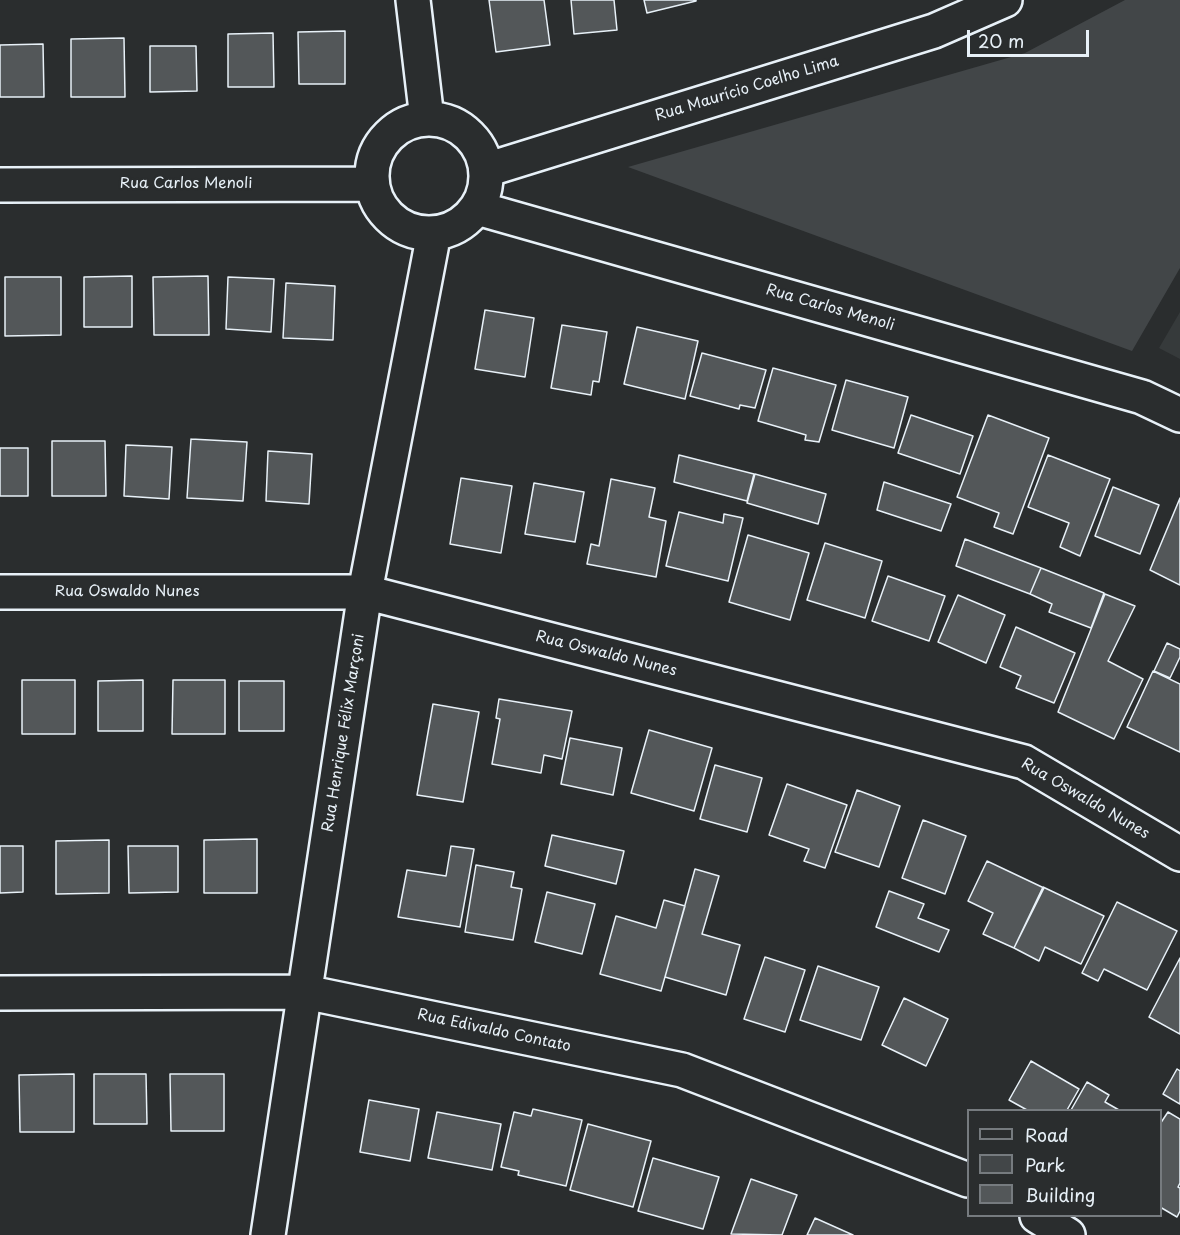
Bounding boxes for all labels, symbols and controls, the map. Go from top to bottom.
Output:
scale bar [970,18,1092,56]
text: 20 m [978,27,1024,54]
street label: Rua Maurício Coelho Lima [653,52,841,126]
street label: Rua Carlos Menoli [120,175,252,193]
street label: Rua Carlos Menoli [764,281,896,335]
street label: Rua Oswaldo Nunes [54,583,200,601]
street label: Rua Oswaldo Nunes [533,628,679,680]
street label: Rua Henrique Félix Marçoni [319,632,369,834]
street label: Rua Oswaldo Nunes [1018,755,1152,843]
street label: Rua Edivaldo Contato [416,1006,572,1056]
legend [967,1109,1162,1217]
text: Road [1025,1121,1069,1148]
text: Park [1025,1151,1065,1178]
text: Building [1025,1181,1095,1208]

